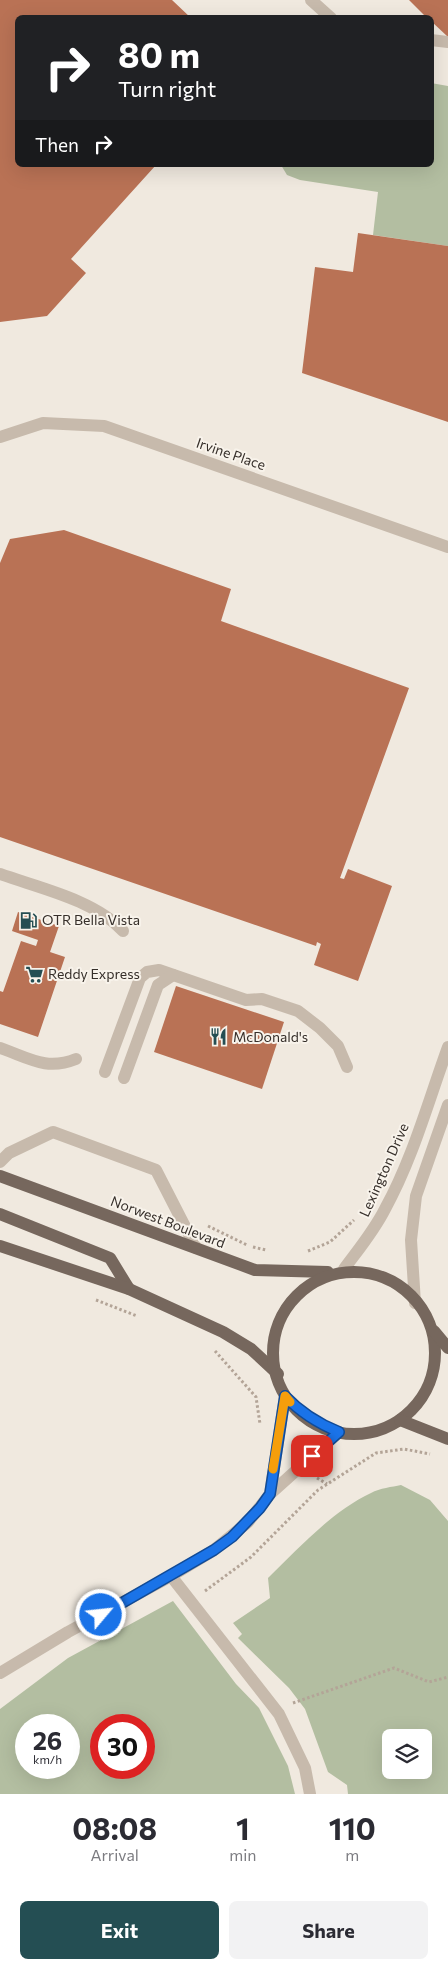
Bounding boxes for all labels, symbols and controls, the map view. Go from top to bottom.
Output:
text: 80 m [118,32,200,75]
icon: right [35,35,100,100]
text: Turn right [118,75,216,102]
icon: right [89,130,117,158]
text: Then [35,133,79,156]
street label: Irvine Place [194,434,268,473]
fuel station icon: OTR Bella Vista [18,910,38,930]
place label: OTR Bella Vista [42,911,140,928]
supermarket icon: Reddy Express [24,964,44,984]
place label: Reddy Express [48,965,140,982]
restaurant icon: McDonald's [209,1027,229,1047]
place label: McDonald's [233,1028,308,1045]
street label: Lexington Drive [355,1120,412,1219]
street label: Norwest Boulevard [108,1192,228,1251]
pin [291,1435,333,1477]
icon: arrive [298,1442,326,1470]
position arrow [74,1588,126,1640]
speed limit sign: 30 [90,1714,155,1779]
text: 26 [33,1725,62,1755]
map controls [382,1729,432,1779]
button: layers [382,1729,432,1779]
text: km/h [33,1752,62,1766]
text: 08:08 [72,1809,157,1846]
text: 1 [236,1809,250,1846]
text: 110 [329,1809,376,1846]
text: Arrival [90,1845,139,1864]
text: min [229,1845,257,1864]
text: m [345,1845,359,1864]
button: Exit [20,1901,219,1959]
button: Share [229,1901,428,1959]

